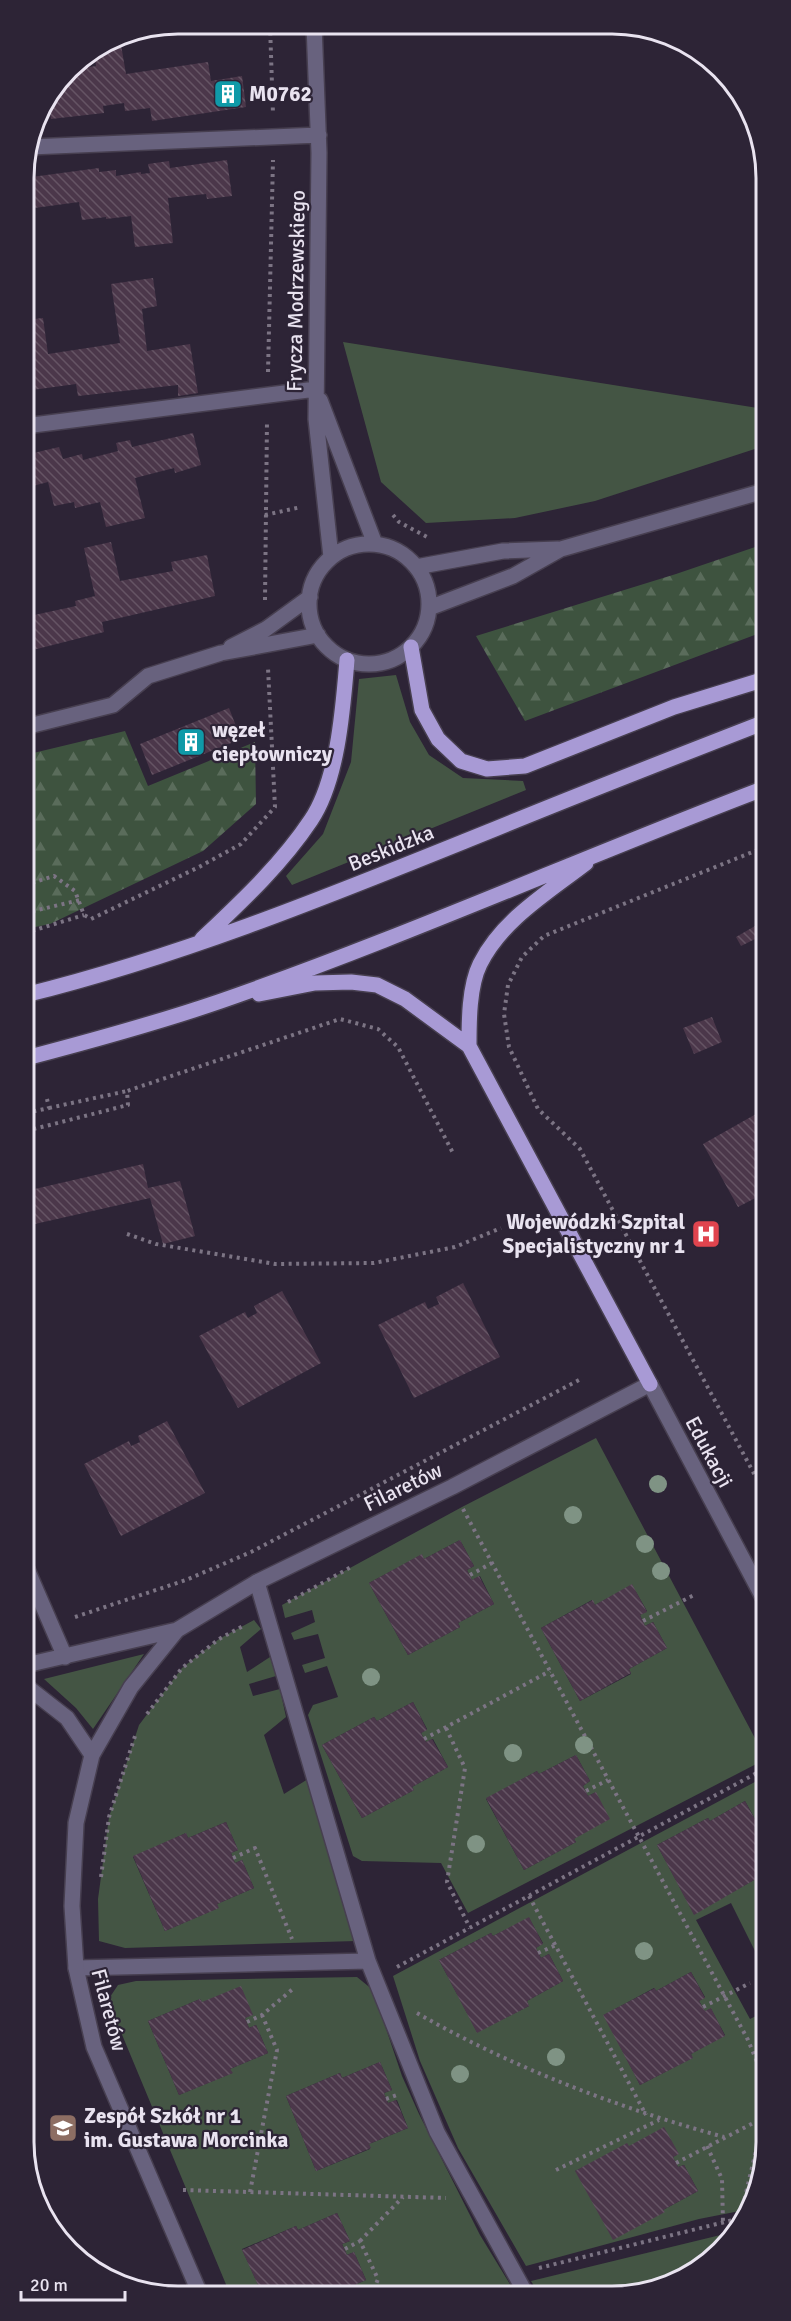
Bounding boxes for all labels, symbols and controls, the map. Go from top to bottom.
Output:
building icon: M0762 [212,78,244,110]
place label: M0762 [249,81,312,107]
street label: Frycza Modrzewskiego [281,190,311,392]
place label: węzeł ciepłowniczy [212,717,333,767]
building icon: węzeł ciepłowniczy [175,726,207,758]
street label: Beskidzka [344,819,438,877]
place label: Wojewódzki Szpital Specjalistyczny nr 1 [503,1209,685,1259]
hospital icon: Wojewódzki Szpital Specjalistyczny nr 1 [690,1218,722,1250]
street label: Edukacji [679,1412,739,1492]
street label: Filaretów [359,1457,447,1517]
street label: Filaretów [86,1966,132,2054]
place label: Zespół Szkół nr 1 im. Gustawa Morcinka [84,2103,288,2153]
school or university icon: Zespół Szkół nr 1 im. Gustawa Morcinka [47,2112,79,2144]
scale bar [21,2264,124,2302]
text: 20 m [30,2274,68,2296]

